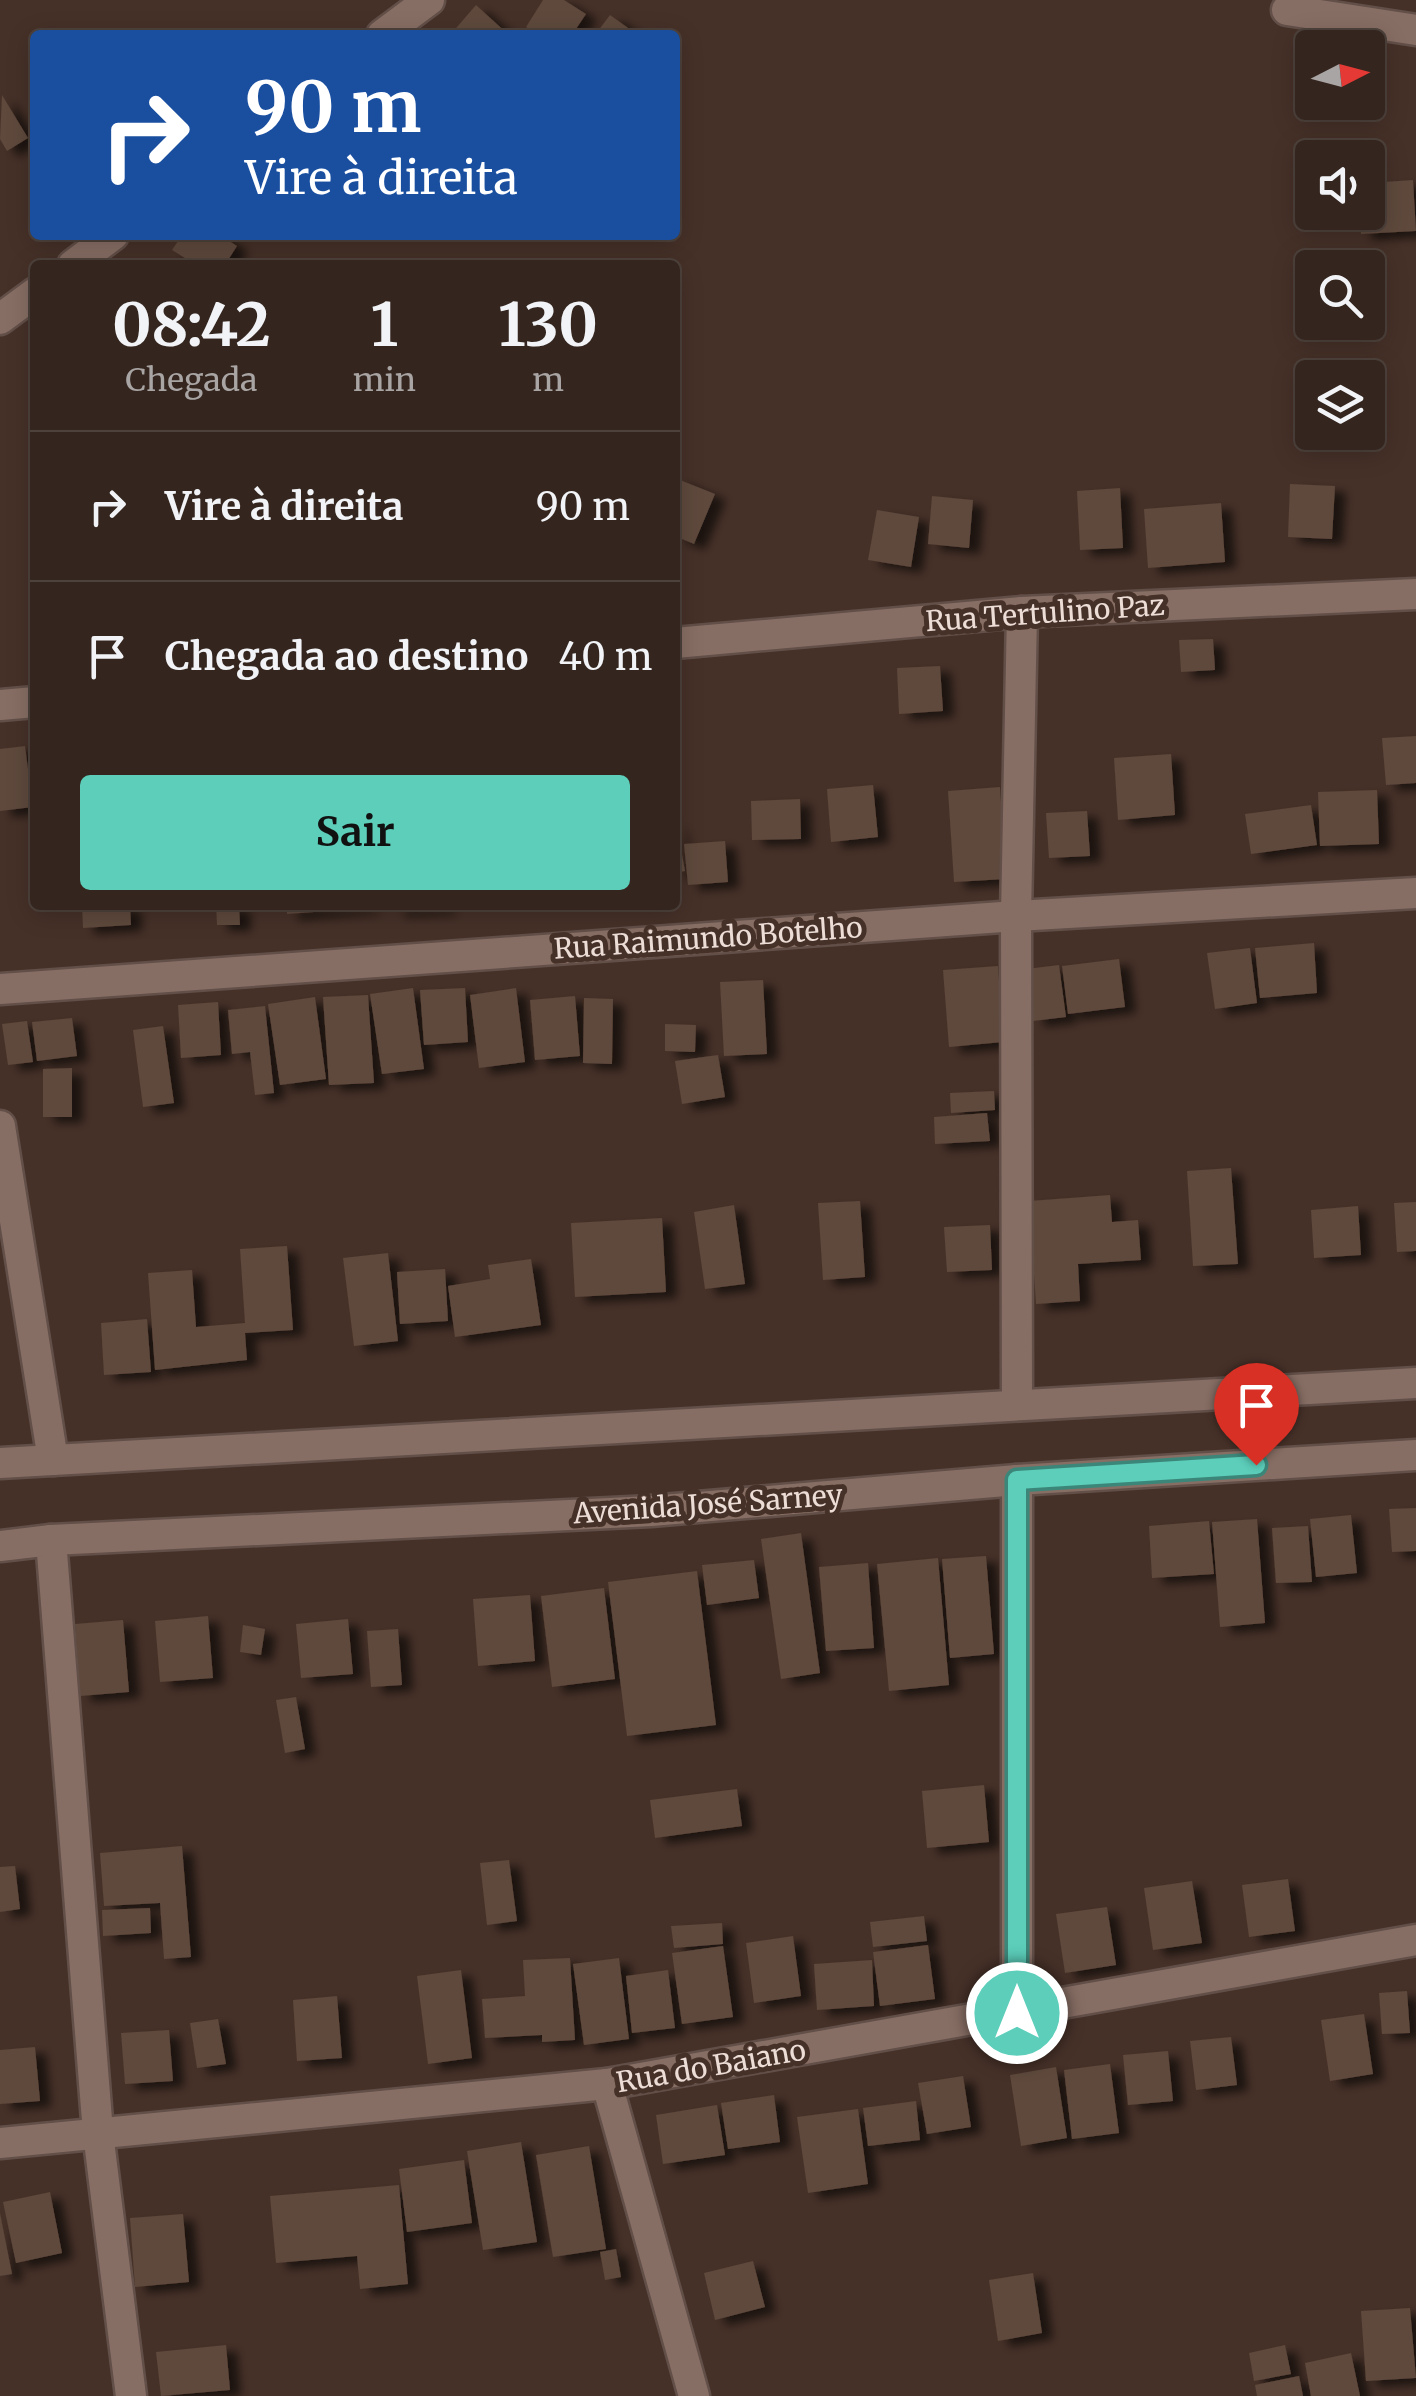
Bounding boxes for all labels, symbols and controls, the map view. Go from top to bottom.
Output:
north arrow [1295,30,1385,120]
map controls [1295,30,1385,450]
text: 90 m [245,63,422,151]
icon: right [80,70,210,200]
button: sound [1295,140,1385,230]
text: Vire à direita [245,150,518,206]
button: search [1295,250,1385,340]
text: 08:42 [112,287,271,362]
text: 1 [371,287,398,362]
text: 130 [498,287,598,362]
text: Chegada [125,360,257,400]
text: min [353,360,416,400]
text: m [532,360,564,400]
button: layers [1295,360,1385,450]
icon: right [80,479,135,534]
text: Vire à direita [165,483,403,530]
text: 90 m [536,483,630,530]
street label: Rua Tertulino Paz [924,587,1166,639]
icon: arrive [80,629,135,684]
text: Chegada ao destino [165,633,528,680]
text: 40 m [558,633,653,680]
button: Sair [80,775,630,890]
street label: Rua Raimundo Botelho [552,909,864,967]
pin [1214,1363,1299,1466]
icon: arrive [1229,1378,1284,1433]
street label: Avenida José Sarney [571,1477,845,1531]
position arrow [965,1961,1069,2065]
street label: Rua do Baiano [613,2032,809,2100]

